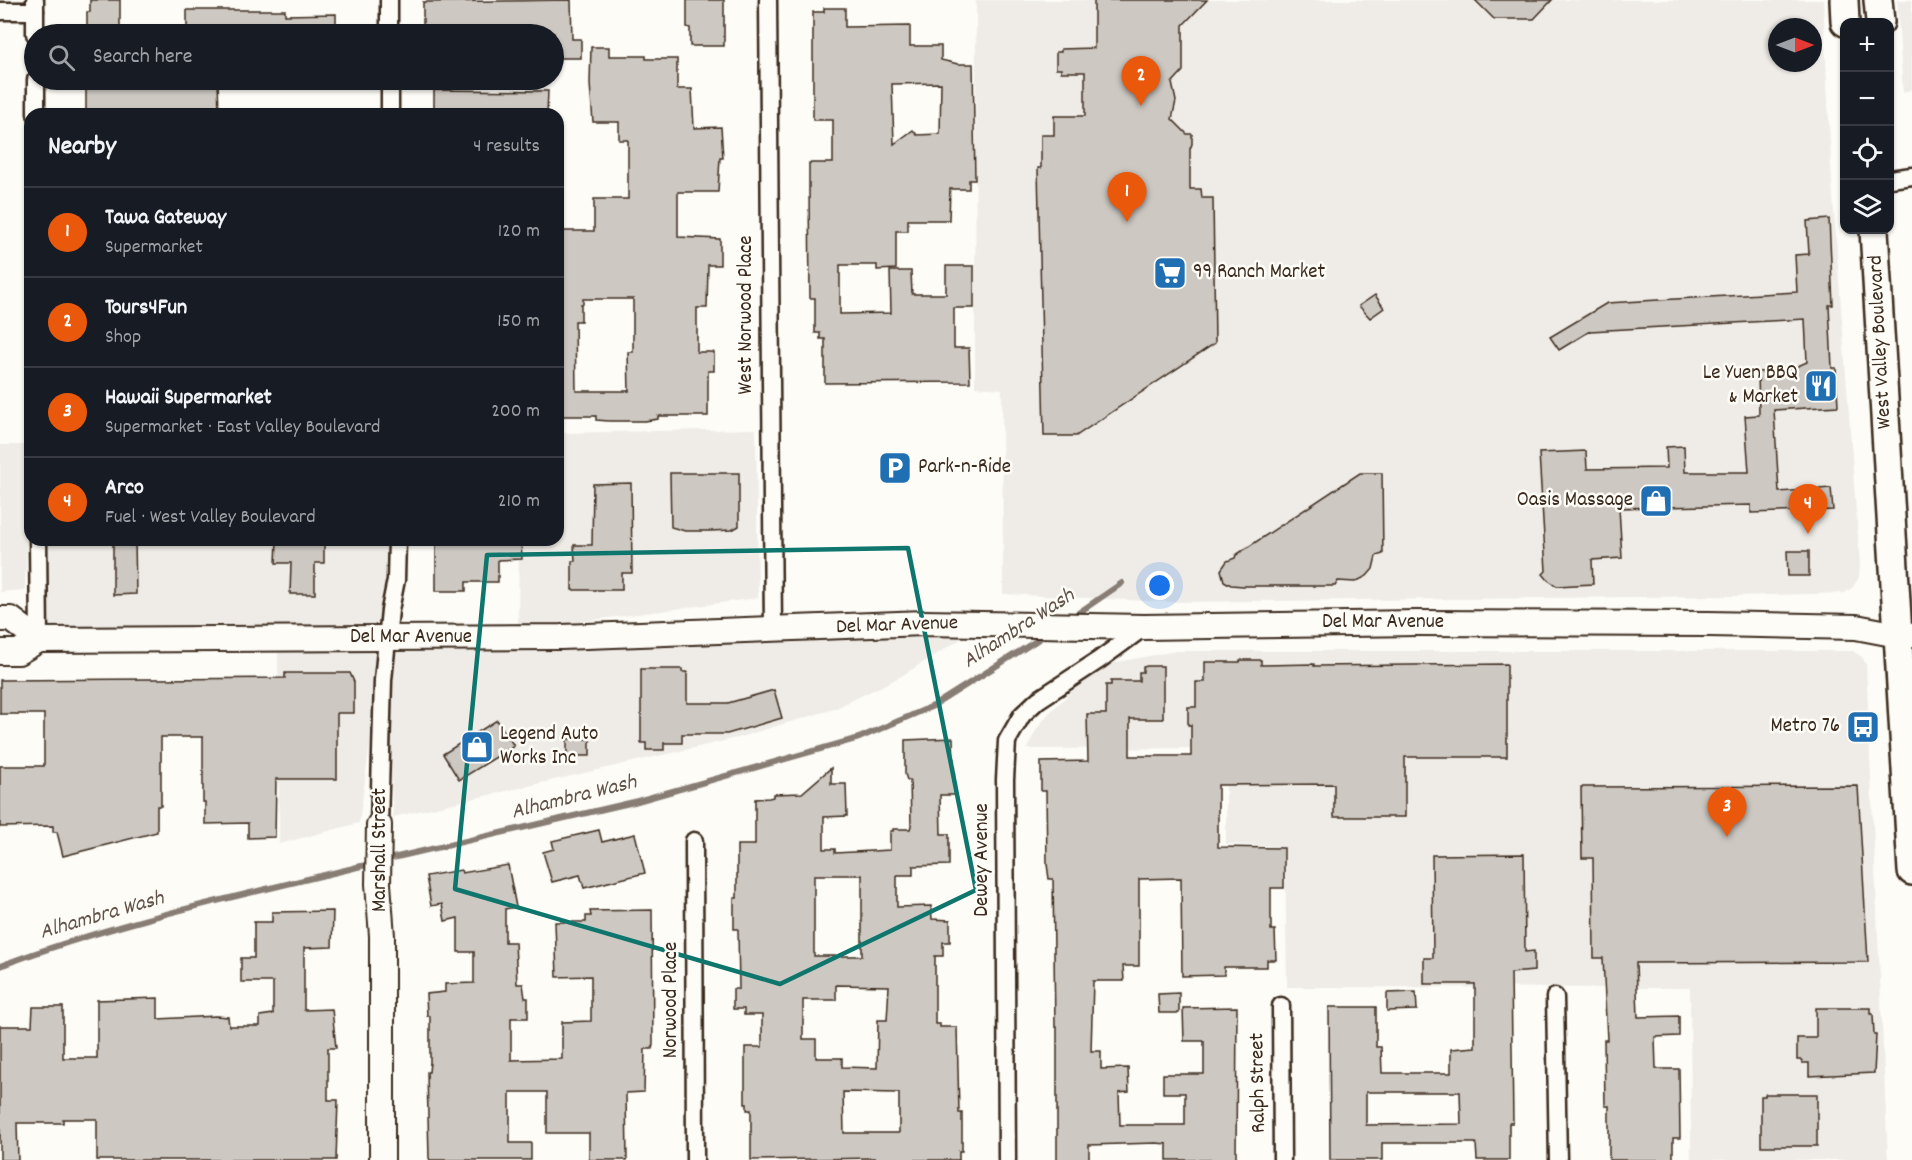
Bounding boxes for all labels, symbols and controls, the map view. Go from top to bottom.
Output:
north arrow [1768,18,1822,72]
map controls [1840,18,1894,234]
button: + [1840,18,1894,72]
search box [24,24,564,90]
icon: search [45,41,78,74]
text: Search here [93,42,192,73]
pin: 2 [1122,57,1160,106]
button: − [1840,72,1894,126]
button: locate [1840,126,1894,180]
text: Nearby [48,129,116,166]
text: 4 results [473,133,540,161]
pin: 1 [1108,172,1146,222]
button: layers [1840,180,1894,234]
text: Tawa Gateway [105,203,226,234]
text: 1 [65,218,70,246]
text: 120 m [498,218,540,246]
text: Supermarket [105,234,203,262]
street label: West Norwood Place [732,235,762,395]
street label: West Valley Boulevard [1861,254,1901,430]
supermarket icon: 99 Ranch Market [1152,255,1188,291]
place label: 99 Ranch Market [1193,258,1325,288]
text: Tours4Fun [105,293,187,324]
text: 2 [63,308,72,336]
text: 150 m [497,308,540,336]
text: Shop [105,324,141,352]
place label: Le Yuen BBQ & Market [1703,359,1798,413]
restaurant icon: Le Yuen BBQ & Market [1803,368,1839,404]
text: Hawaii Supermarket [105,383,272,414]
text: 3 [63,398,72,426]
text: 200 m [491,398,540,426]
text: Supermarket · East Valley Boulevard [105,414,380,442]
parking icon: Park-n-Ride [877,450,913,486]
place label: Park-n-Ride [918,453,1011,483]
text: Arco [105,473,144,504]
shop icon: Oasis Massage [1638,483,1674,519]
pin: 4 [1788,484,1828,534]
place label: Oasis Massage [1517,486,1633,516]
text: 4 [63,488,72,516]
text: 210 m [498,488,540,516]
text: Fuel · West Valley Boulevard [105,504,316,532]
your location [1145,571,1174,600]
water label: Alhambra Wash [957,581,1082,677]
street label: Del Mar Avenue [1322,608,1444,638]
street label: Del Mar Avenue [835,609,959,643]
street label: Del Mar Avenue [350,623,472,653]
bus stop icon: Metro 76 [1845,709,1881,745]
place label: Metro 76 [1770,712,1840,742]
place label: Legend Auto Works Inc [500,720,598,774]
shop icon: Legend Auto Works Inc [459,729,495,765]
water label: Alhambra Wash [508,767,641,829]
street label: Marshall Street [366,788,396,912]
pin: 3 [1708,788,1746,837]
street label: Dewey Avenue [968,803,998,917]
water label: Alhambra Wash [36,883,169,949]
street label: Norwood Place [657,942,687,1058]
street label: Ralph Street [1243,1032,1275,1133]

